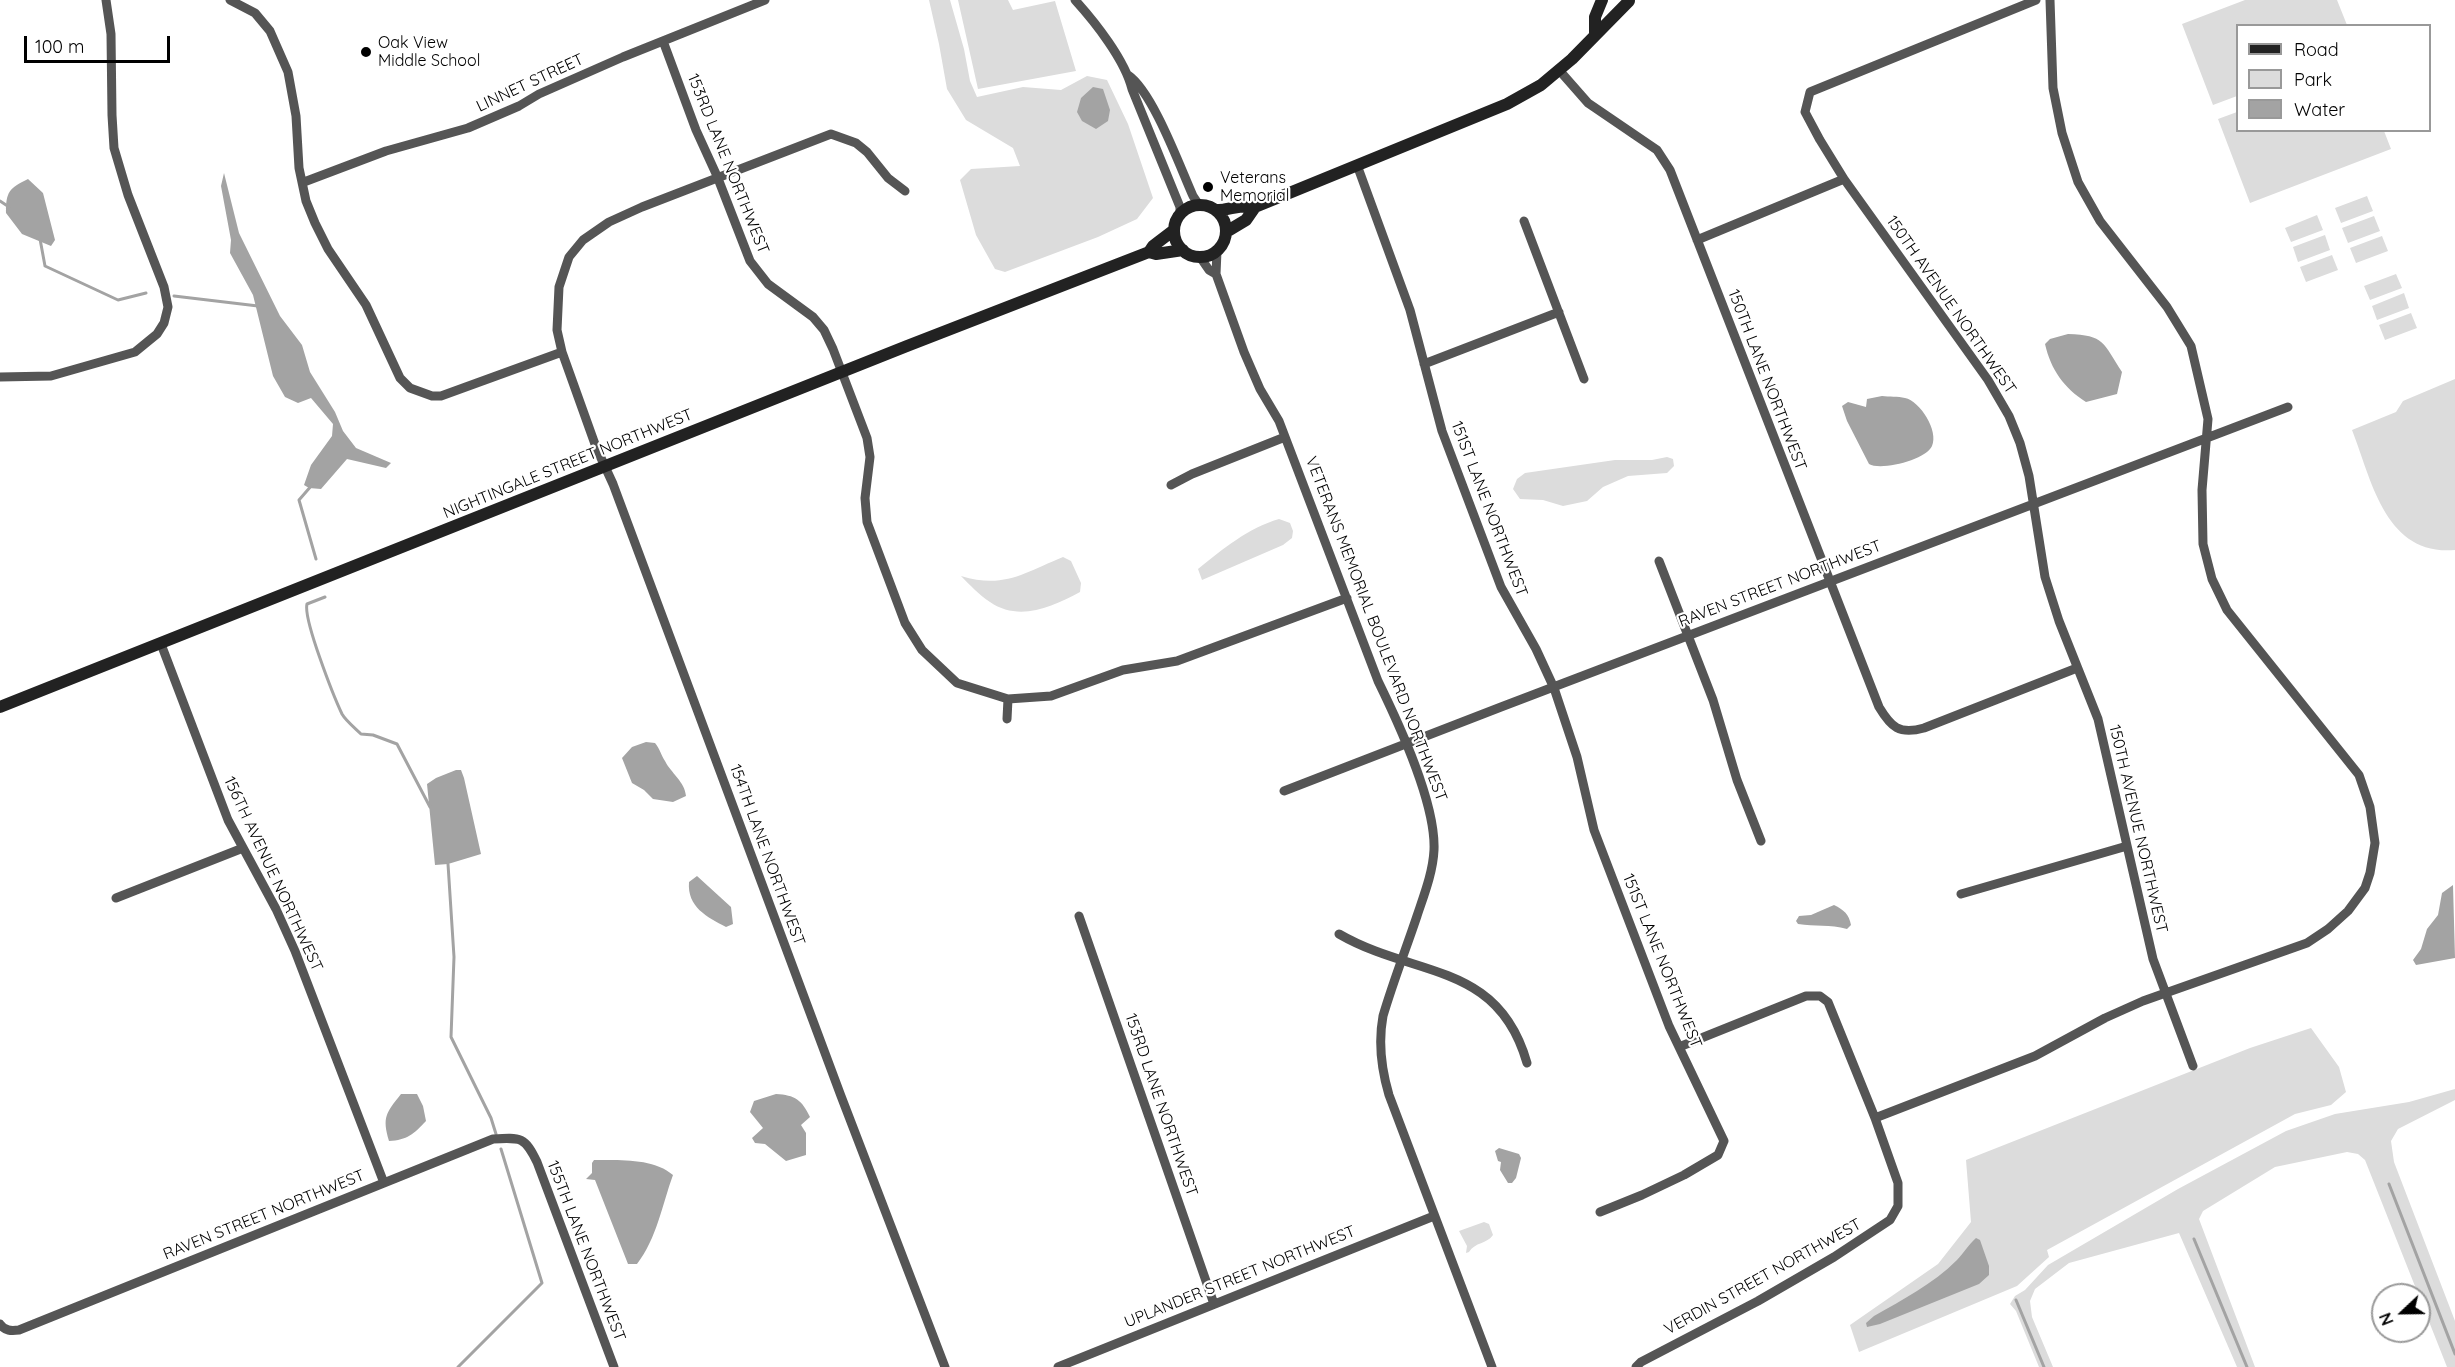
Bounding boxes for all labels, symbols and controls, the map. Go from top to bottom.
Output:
scale bar [27,24,172,62]
legend [2236,24,2431,132]
place label: Oak View Middle School [378,33,480,71]
text: 100 m [35,35,84,58]
text: Road [2294,38,2339,61]
marker: Oak View Middle School [359,45,373,59]
street label: LINNET STREET [473,50,587,116]
text: Park [2294,68,2332,91]
street label: 153RD LANE NORTHWEST [683,71,773,257]
text: Water [2294,98,2345,121]
place label: Veterans Memorial [1220,168,1289,206]
marker: Veterans Memorial [1201,180,1215,194]
street label: 150TH AVENUE NORTHWEST [1882,212,2020,398]
street label: 150TH LANE NORTHWEST [1724,287,1810,473]
street label: NIGHTINGALE STREET NORTHWEST [440,405,696,523]
street label: 151ST LANE NORTHWEST [1447,419,1531,599]
street label: VETERANS MEMORIAL BOULEVARD NORTHWEST [1301,454,1451,804]
street label: RAVEN STREET NORTHWEST [1676,536,1884,632]
street label: 150TH AVENUE NORTHWEST [2105,723,2171,935]
street label: 154TH LANE NORTHWEST [725,762,809,948]
street label: 156TH AVENUE NORTHWEST [219,774,327,974]
street label: 151ST LANE NORTHWEST [1618,871,1706,1051]
street label: 153RD LANE NORTHWEST [1121,1011,1201,1199]
street label: 155TH LANE NORTHWEST [543,1158,629,1344]
street label: RAVEN STREET NORTHWEST [160,1166,368,1264]
street label: VERDIN STREET NORTHWEST [1661,1215,1865,1339]
street label: UPLANDER STREET NORTHWEST [1122,1222,1358,1332]
north arrow [2371,1283,2431,1343]
text: N [2375,1310,2398,1328]

